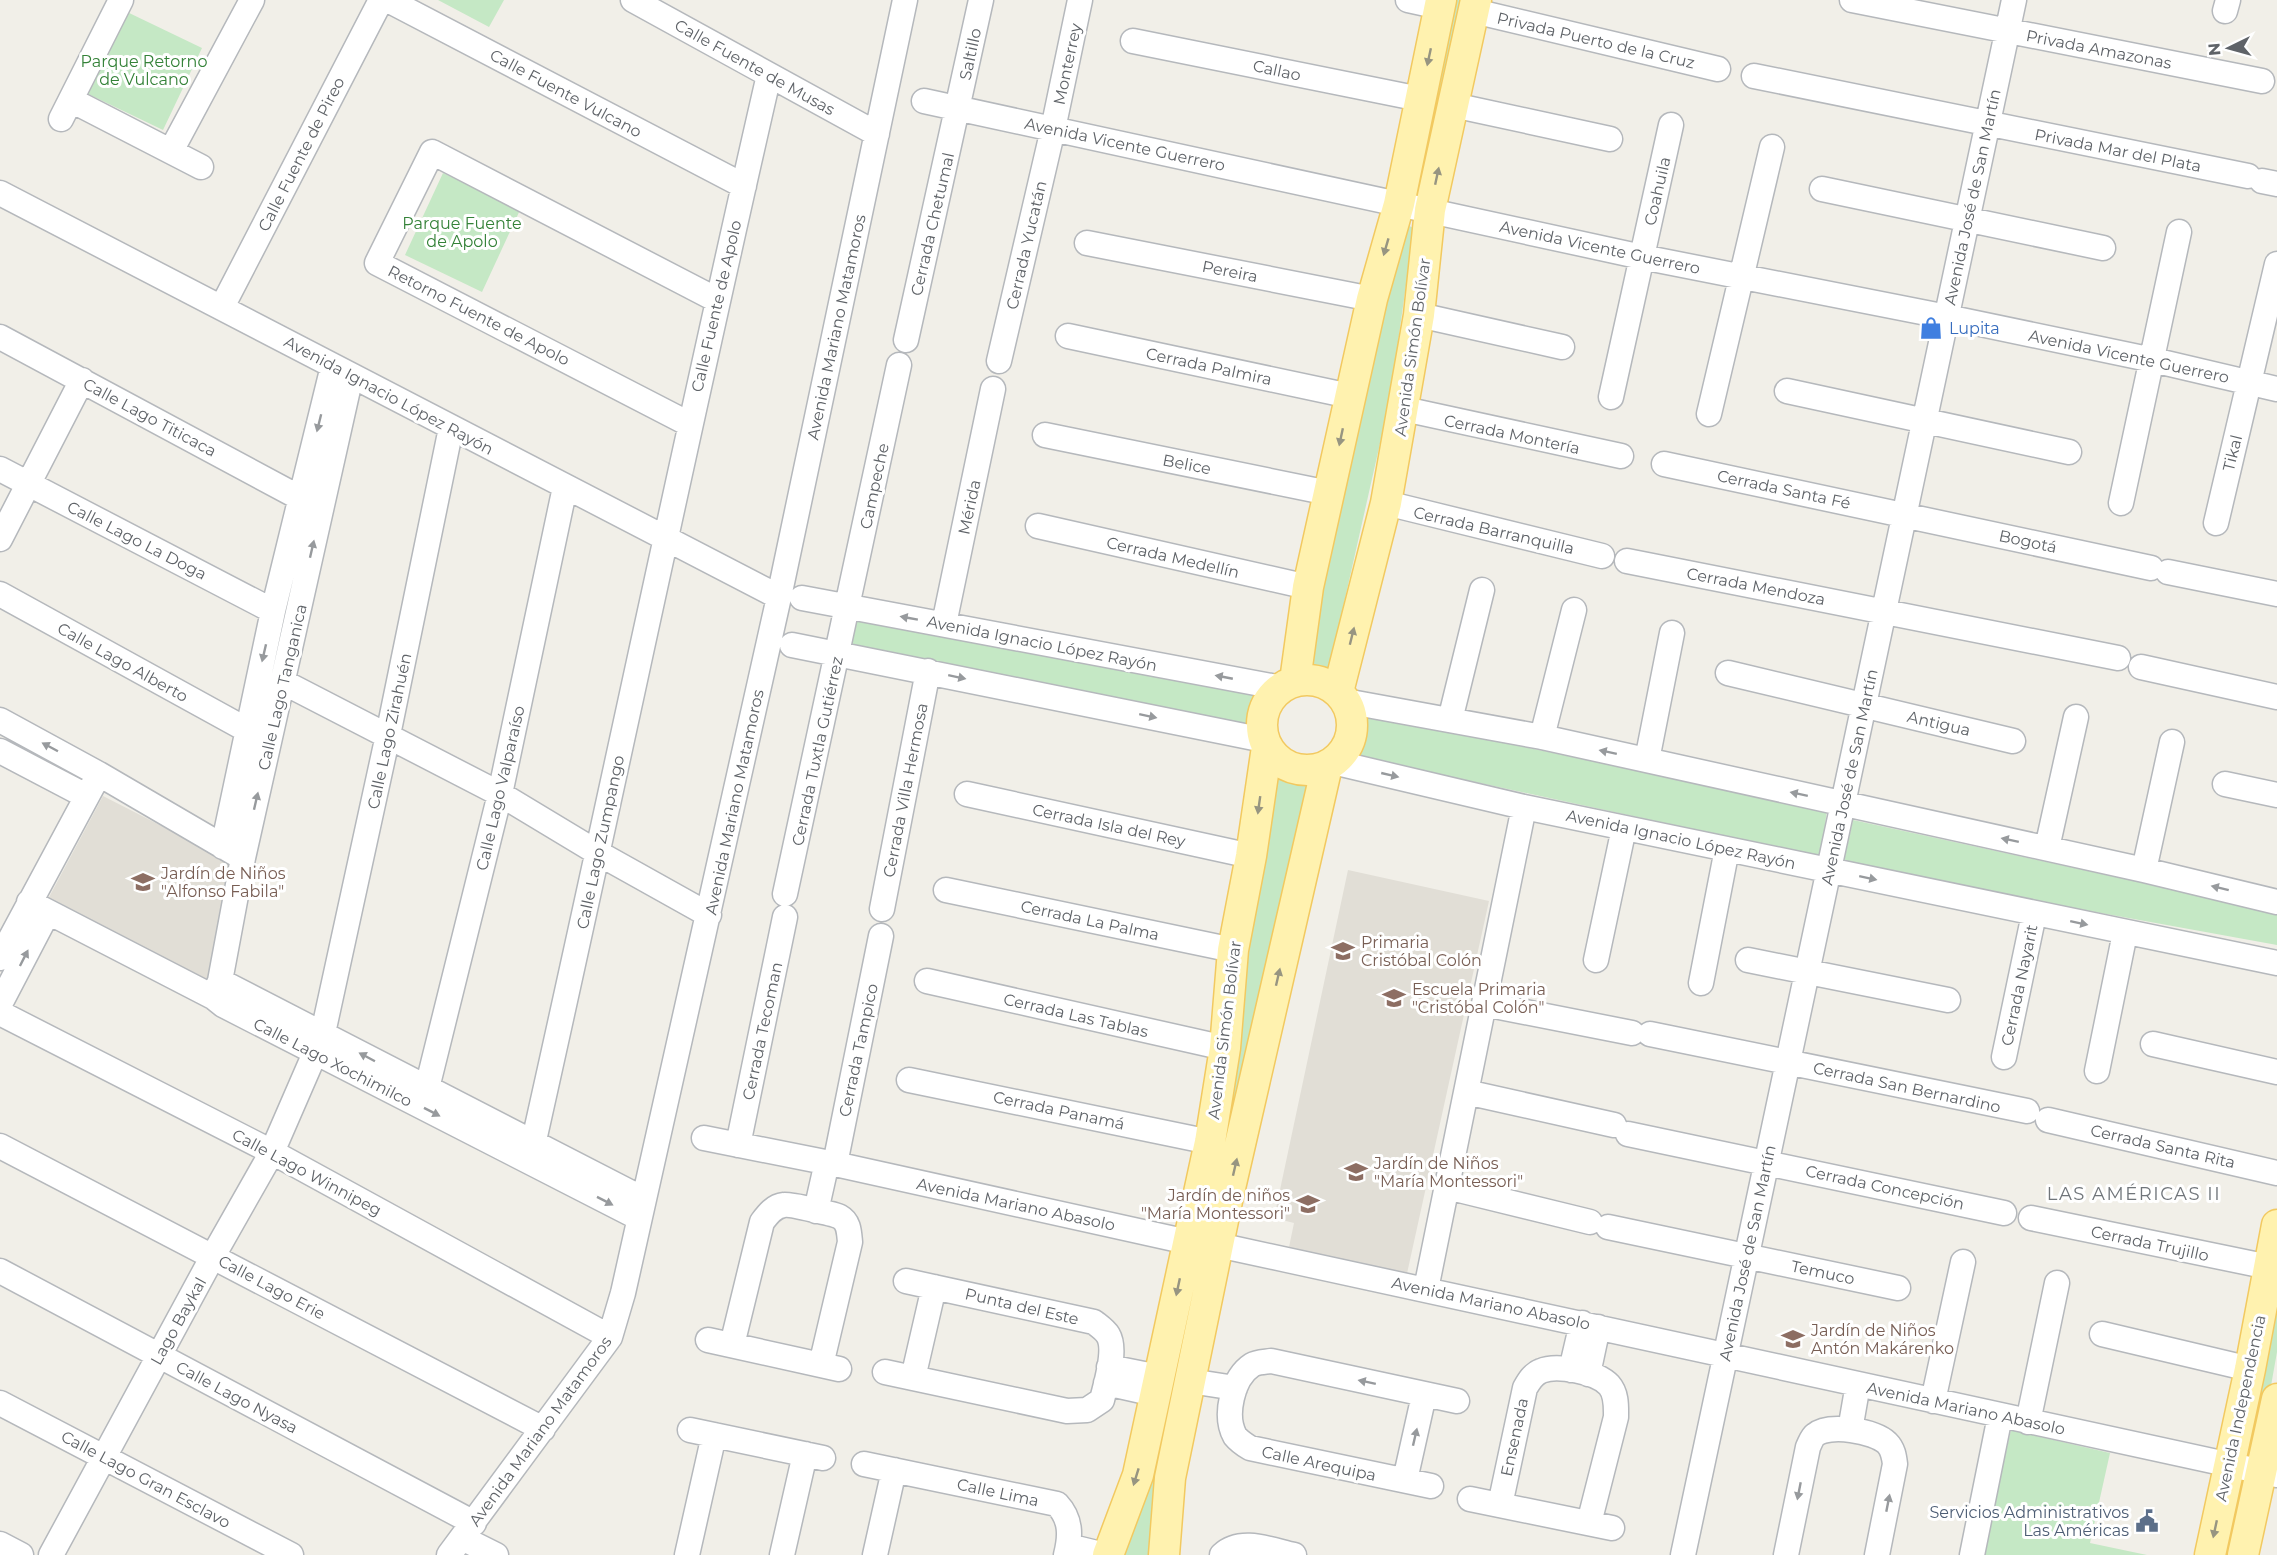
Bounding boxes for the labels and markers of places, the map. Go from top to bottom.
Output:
shop icon: Lupita [1918,315,1944,341]
place label: Lupita [1949,319,2000,338]
place label: Jardín de Niños "Alfonso Fabila" [160,864,286,901]
school or university icon: Jardín de Niños "Alfonso Fabila" [130,869,156,895]
place label: Primaria Cristóbal Colón [1361,933,1482,970]
school or university icon: Primaria Cristóbal Colón [1330,938,1356,964]
place label: Escuela Primaria "Cristóbal Colón" [1412,980,1546,1017]
school or university icon: Escuela Primaria "Cristóbal Colón" [1381,985,1407,1011]
place label: Jardín de Niños "María Montessori" [1373,1154,1523,1191]
school or university icon: Jardín de Niños "María Montessori" [1343,1159,1369,1185]
place label: Jardín de niños "María Montessori" [1141,1186,1290,1223]
school or university icon: Jardín de niños "María Montessori" [1295,1191,1321,1217]
place label: Jardín de Niños Antón Makárenko [1810,1321,1954,1358]
school or university icon: Jardín de Niños Antón Makárenko [1780,1326,1806,1352]
place label: Servicios Administrativos Las Américas [1929,1503,2129,1540]
public building icon: Servicios Administrativos Las Américas [2134,1508,2160,1534]

